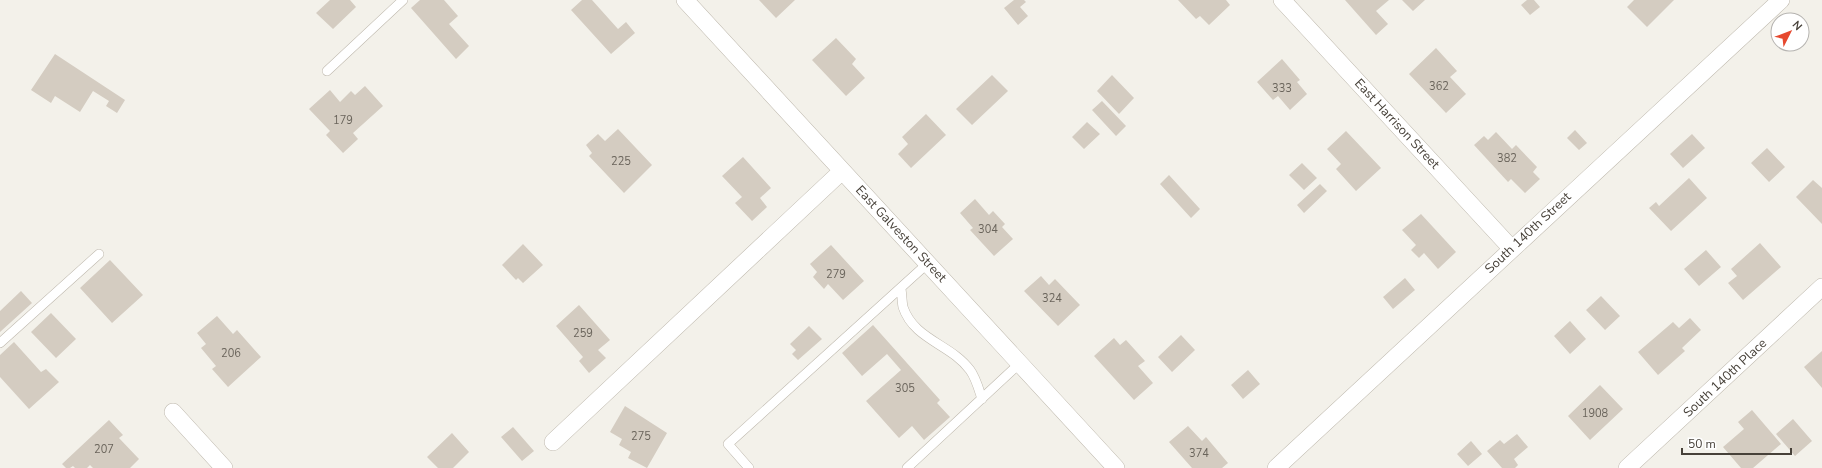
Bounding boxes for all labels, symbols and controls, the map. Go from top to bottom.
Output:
north arrow [1770,12,1810,52]
text: N [1789,18,1805,34]
street label: East Harrison Street [1350,75,1444,173]
house number: 362 [1429,79,1449,94]
house number: 333 [1272,81,1292,96]
house number: 179 [333,113,353,128]
house number: 382 [1497,151,1517,166]
house number: 225 [611,154,631,169]
street label: East Galveston Street [851,182,951,287]
street label: South 140th Street [1481,188,1575,278]
house number: 304 [978,222,998,237]
house number: 279 [826,267,846,282]
house number: 324 [1042,291,1062,306]
house number: 259 [573,326,593,341]
street label: South 140th Place [1679,334,1771,421]
house number: 206 [221,346,241,361]
house number: 305 [895,381,915,396]
house number: 1908 [1582,406,1609,421]
house number: 275 [631,429,651,444]
scale bar [1682,430,1791,456]
text: 50 m [1688,436,1716,452]
house number: 207 [94,442,114,457]
house number: 374 [1189,446,1209,461]

